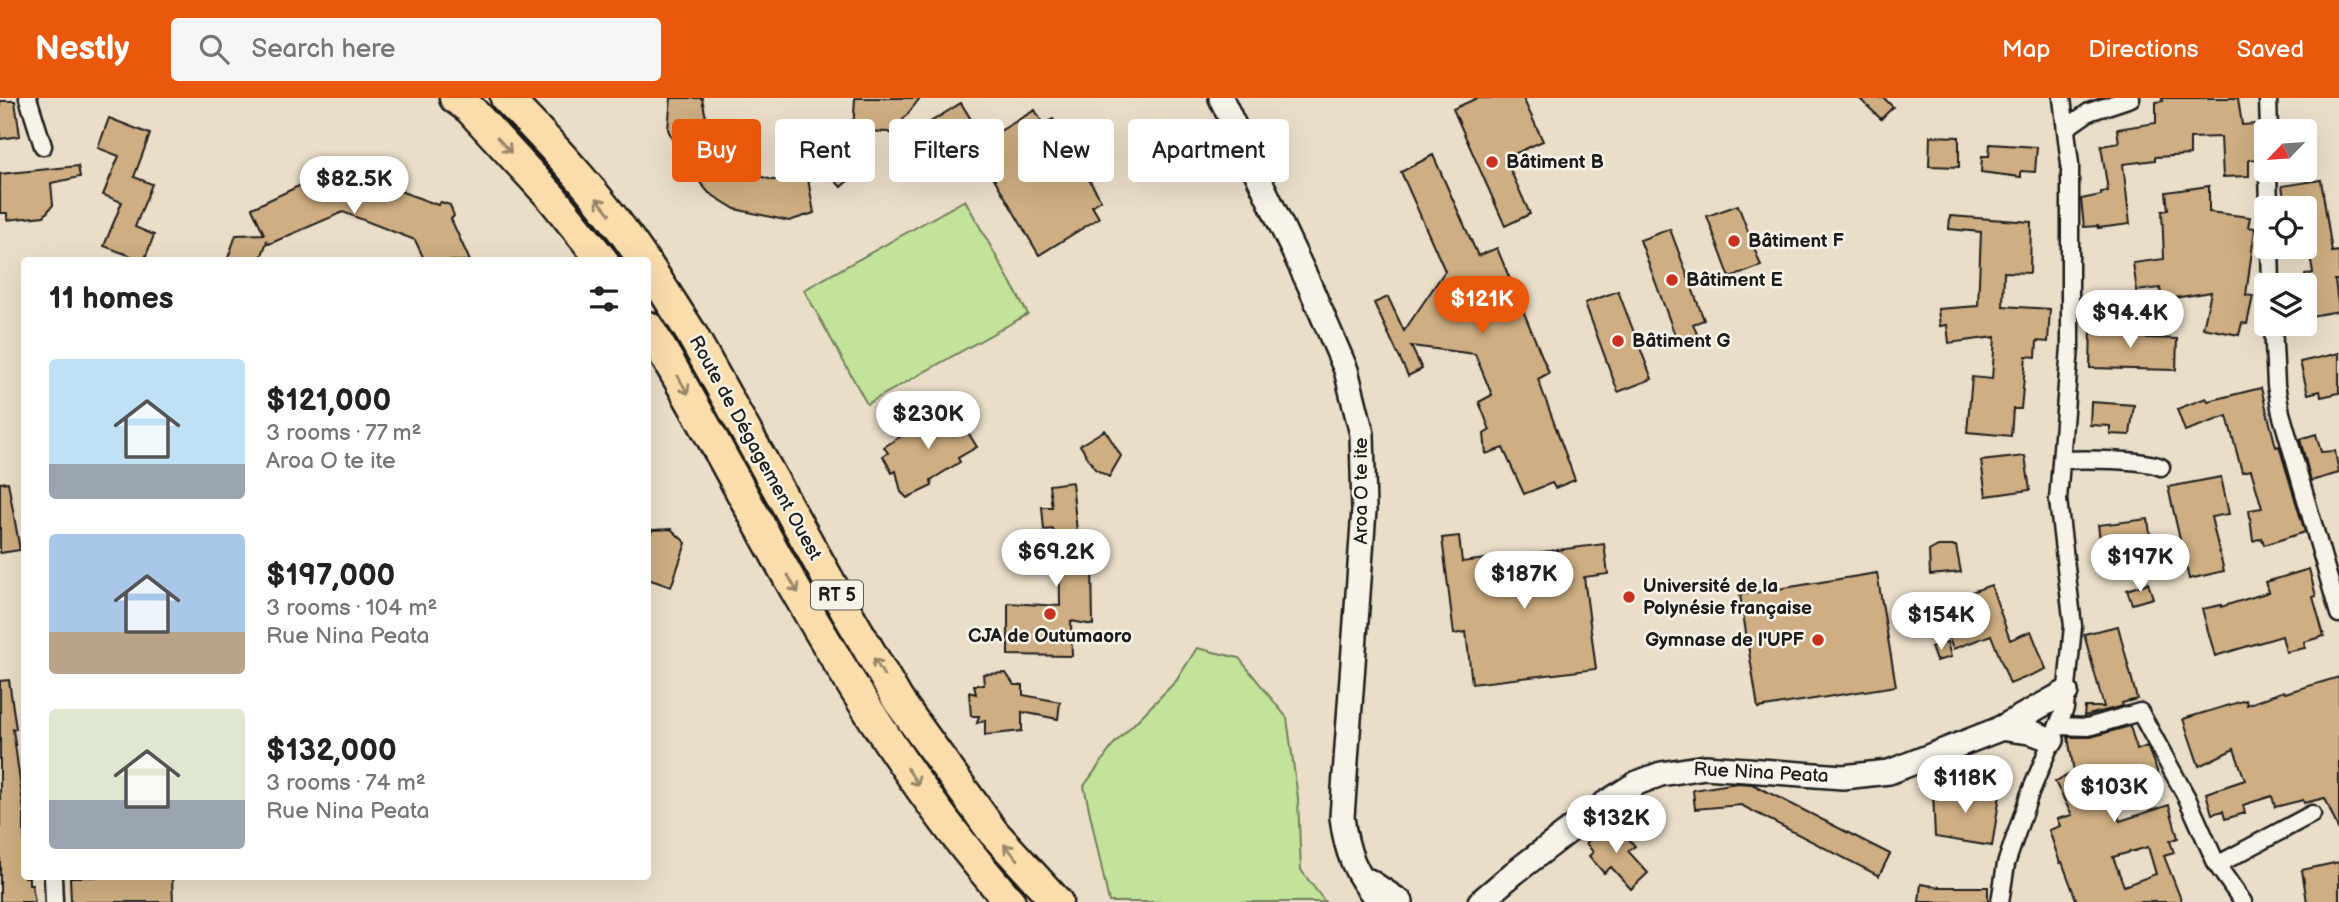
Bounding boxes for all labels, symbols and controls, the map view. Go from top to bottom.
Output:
search box [171,18,661,81]
text: Nestly [35,29,129,69]
icon: search [195,30,233,68]
text: Search here [251,34,395,65]
text: Map [2002,35,2050,64]
text: Directions [2088,35,2199,64]
text: Saved [2237,35,2304,64]
chip: Buy [672,119,761,182]
chip: Rent [775,119,875,182]
chip: Filters [889,119,1004,182]
chip: New [1018,119,1114,182]
chip: Apartment [1128,119,1289,182]
north arrow [2254,119,2317,182]
map controls [2254,119,2317,336]
one-way arrow [495,136,512,153]
place label: Bâtiment B [1506,151,1604,174]
marker: Bâtiment B [1484,154,1500,170]
pin: $82.5K [297,156,411,216]
text: $82.5K [316,165,392,193]
button: locate [2254,196,2317,259]
one-way arrow [595,198,611,216]
place label: Bâtiment F [1748,230,1845,253]
marker: Bâtiment F [1726,233,1742,249]
place label: Bâtiment E [1686,269,1783,292]
marker: Bâtiment E [1664,272,1680,288]
button: layers [2254,273,2317,336]
pin: $121K [1433,276,1531,336]
icon: filters [585,280,623,318]
text: 11 homes [49,281,173,317]
text: $121K [1450,285,1514,313]
pin: $94.4K [2073,290,2187,350]
text: $94.4K [2092,299,2168,327]
place label: Bâtiment G [1632,330,1731,353]
street label: Route de Dégagement Ouest [684,332,826,564]
marker: Bâtiment G [1610,333,1626,349]
one-way arrow [677,374,690,395]
text: $121,000 [266,383,391,419]
icon: home [105,387,189,471]
pin: $230K [879,392,977,451]
text: $230K [892,400,964,428]
text: 3 rooms · 77 m² [266,419,422,447]
street label: Aroa O te ite [1350,437,1373,545]
text: Aroa O te ite [266,447,396,475]
pin: $69.2K [999,530,1113,589]
pin: $197K [2091,534,2189,594]
text: $69.2K [1017,538,1095,566]
text: $197K [2107,543,2173,571]
pin: $187K [1475,552,1573,611]
text: $197,000 [266,558,395,594]
text: $187K [1491,560,1558,588]
icon: home [105,562,189,646]
one-way arrow [786,574,800,594]
place label: Université de la Polynésie française [1643,575,1812,620]
road number: RT 5 [811,580,863,610]
marker: Université de la Polynésie française [1621,589,1637,605]
pin: $154K [1892,592,1990,652]
text: 3 rooms · 104 m² [266,594,437,622]
text: $154K [1907,601,1975,629]
marker: CJA de Outumaoro [1042,606,1058,622]
text: Rue Nina Peata [266,622,429,650]
place label: CJA de Outumaoro [968,625,1132,648]
place label: Gymnase de l'UPF [1645,629,1805,652]
marker: Gymnase de l'UPF [1810,632,1826,648]
one-way arrow [871,658,885,678]
text: $132,000 [266,733,397,769]
icon: home [105,737,189,821]
pin: $118K [1916,756,2014,815]
street label: Rue Nina Peata [1693,758,1829,788]
text: $118K [1933,764,1997,792]
pin: $103K [2065,764,2163,824]
one-way arrow [906,767,920,787]
text: 3 rooms · 74 m² [266,769,426,797]
text: $103K [2080,773,2148,801]
pin: $132K [1567,796,1665,855]
text: Rue Nina Peata [266,797,429,825]
text: $132K [1582,804,1650,832]
one-way arrow [1003,843,1019,861]

